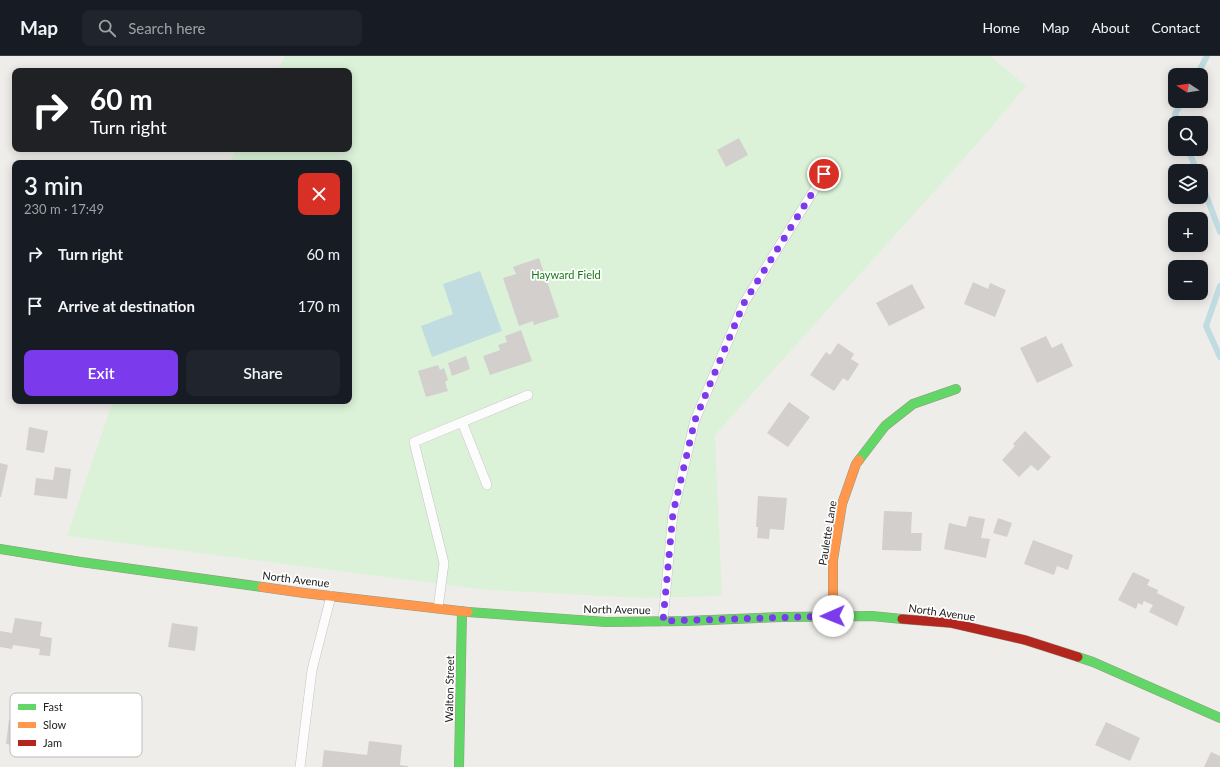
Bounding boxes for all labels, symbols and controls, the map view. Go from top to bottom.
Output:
search box [82,10,362,46]
text: Map [20,16,58,39]
icon: search [96,17,118,39]
text: Search here [128,19,206,37]
text: Home [982,19,1020,36]
text: Map [1042,19,1069,36]
text: About [1091,19,1129,36]
text: Contact [1151,19,1200,36]
north arrow [1168,68,1208,108]
map controls [1168,68,1208,300]
text: 60 m [90,82,153,116]
icon: right [24,84,76,136]
text: Turn right [90,116,167,138]
button: search [1168,116,1208,156]
pin [807,157,841,191]
icon: arrive [813,163,835,185]
button: layers [1168,164,1208,204]
text: 3 min [24,171,83,200]
button: close [298,173,340,215]
text: 230 m · 17:49 [24,201,104,217]
button: + [1168,212,1208,252]
icon: right [24,243,46,265]
text: Turn right [58,245,123,263]
text: 60 m [306,245,340,263]
button: − [1168,260,1208,300]
park label: Hayward Field [531,268,601,281]
icon: arrive [24,295,46,317]
text: Arrive at destination [58,297,195,315]
text: 170 m [298,297,340,315]
button: Exit [24,350,178,396]
button: Share [186,350,340,396]
street label: Paulette Lane [815,499,839,566]
street label: North Avenue [262,568,330,590]
position arrow [812,595,854,637]
street label: North Avenue [908,601,976,623]
street label: North Avenue [583,602,651,616]
street label: Walton Street [442,655,456,723]
legend [10,693,142,757]
text: Fast [43,700,63,713]
text: Slow [43,718,67,731]
text: Jam [43,736,62,749]

